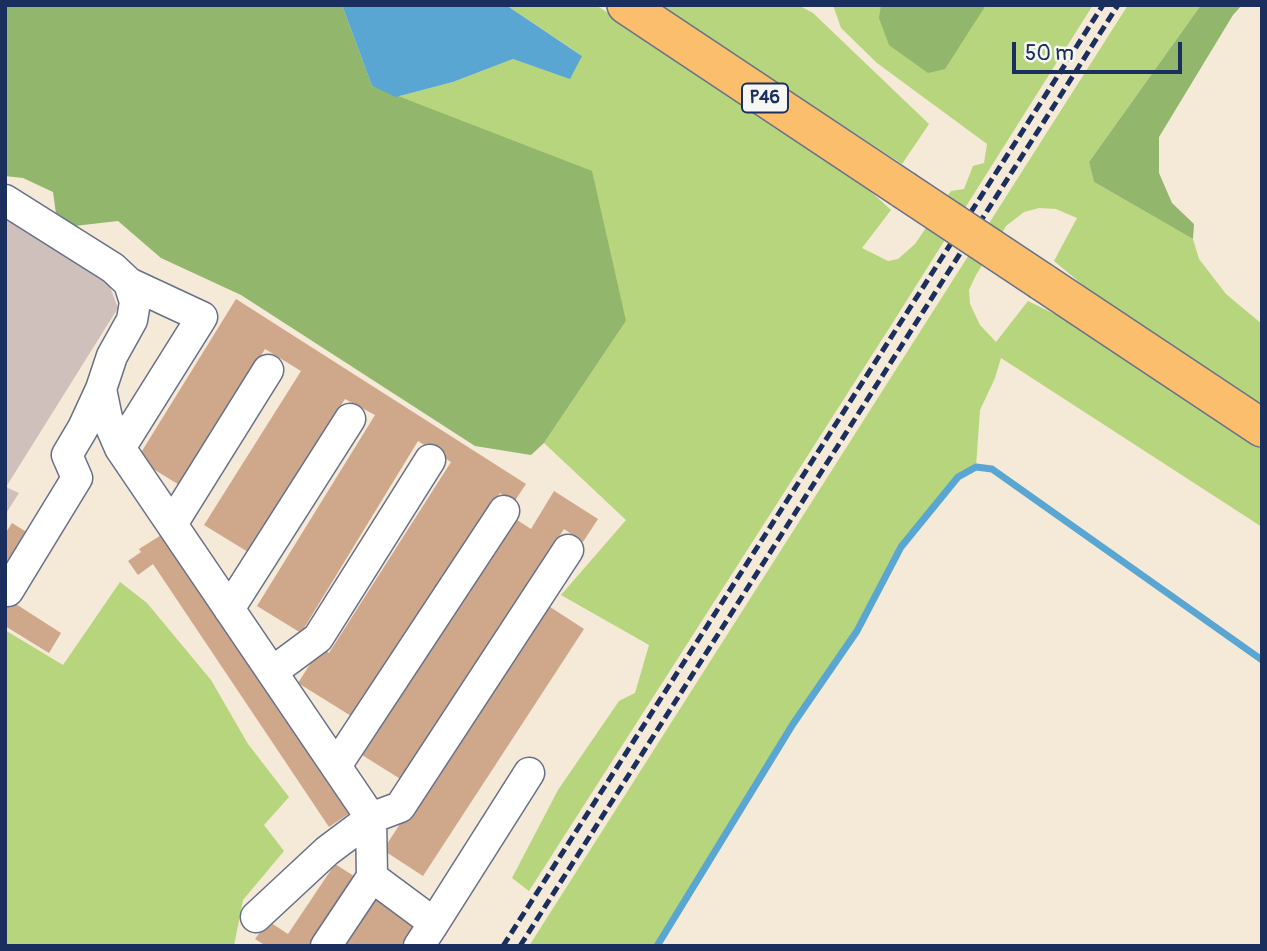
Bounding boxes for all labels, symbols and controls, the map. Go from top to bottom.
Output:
scale bar [1015,28,1185,72]
text: 50 m [1025,40,1074,67]
road number: Р46 [742,84,788,113]

